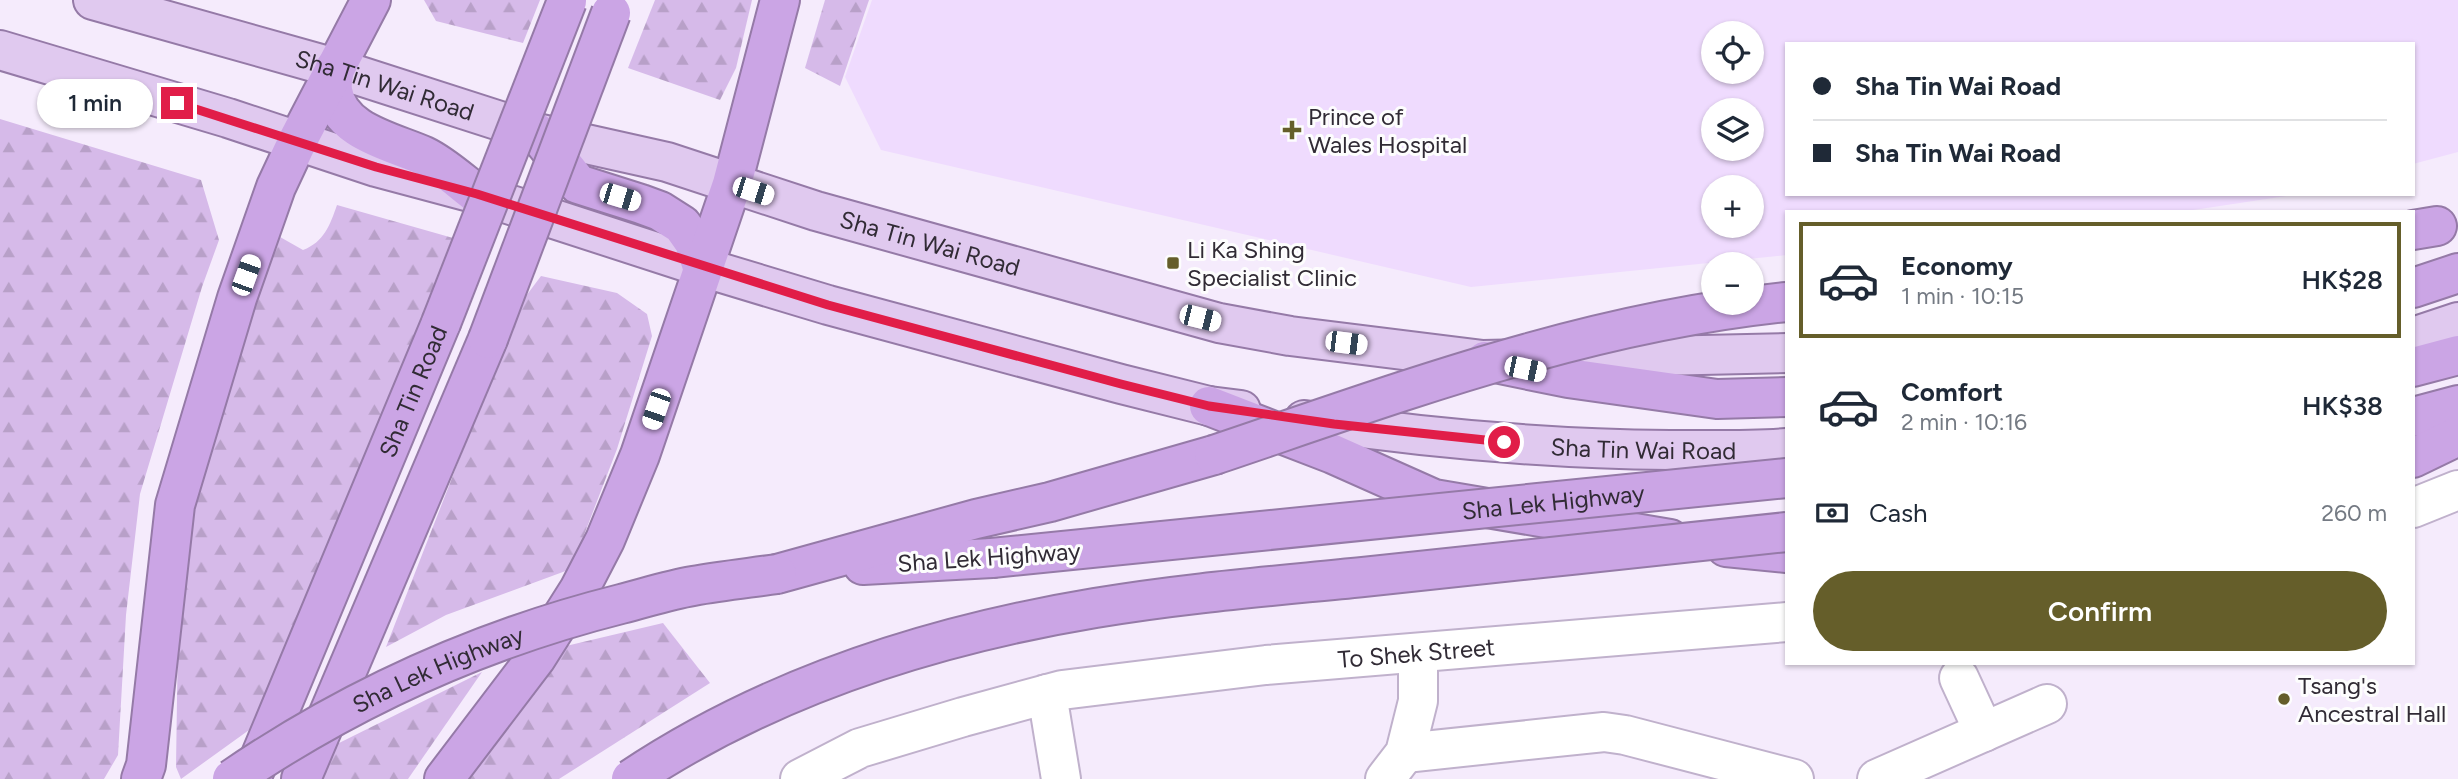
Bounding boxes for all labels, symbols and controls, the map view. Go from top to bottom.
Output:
map controls [1701,21,1764,315]
button: locate [1701,21,1764,84]
street label: Sha Tin Wai Road [292,43,478,126]
text: Sha Tin Wai Road [1855,70,2061,102]
callout: 1 min [37,78,152,128]
route end [161,87,193,119]
text: 1 min [68,89,122,117]
button: layers [1701,98,1764,161]
place label: Prince of Wales Hospital [1308,102,1467,159]
marker: Prince of Wales Hospital [1282,120,1302,140]
text: Sha Tin Wai Road [1855,137,2061,169]
car [730,175,777,207]
button: + [1701,175,1764,238]
car [597,181,644,213]
street label: Sha Tin Wai Road [837,204,1023,282]
place label: Li Ka Shing Specialist Clinic [1187,235,1357,292]
icon: car [1817,249,1880,312]
text: Economy [1901,250,2013,282]
car [229,252,264,298]
button: − [1701,252,1764,315]
marker: Li Ka Shing Specialist Clinic [1165,255,1181,271]
text: HK$28 [2301,264,2383,296]
text: 1 min · 10:15 [1901,282,2024,310]
car [1178,303,1223,333]
street label: Sha Tin Road [372,321,453,461]
car [1324,330,1369,356]
car [1503,354,1548,384]
icon: car [1817,375,1880,438]
text: Comfort [1901,376,2003,408]
car [640,386,673,432]
text: HK$38 [2302,390,2383,422]
text: 2 min · 10:16 [1901,408,2027,436]
route start [1488,426,1520,458]
street label: Sha Tin Wai Road [1550,431,1736,465]
street label: Sha Lek Highway [1460,478,1646,525]
icon: cash [1813,494,1851,532]
text: Cash [1869,497,1928,529]
text: 260 m [2321,499,2387,527]
street label: Sha Lek Highway [896,536,1082,578]
button: Confirm [1813,571,2387,651]
street label: Sha Lek Highway [347,619,528,719]
street label: To Shek Street [1336,632,1496,674]
place label: Tsang's Ancestral Hall [2298,671,2446,728]
marker: Tsang's Ancestral Hall [2276,691,2292,707]

